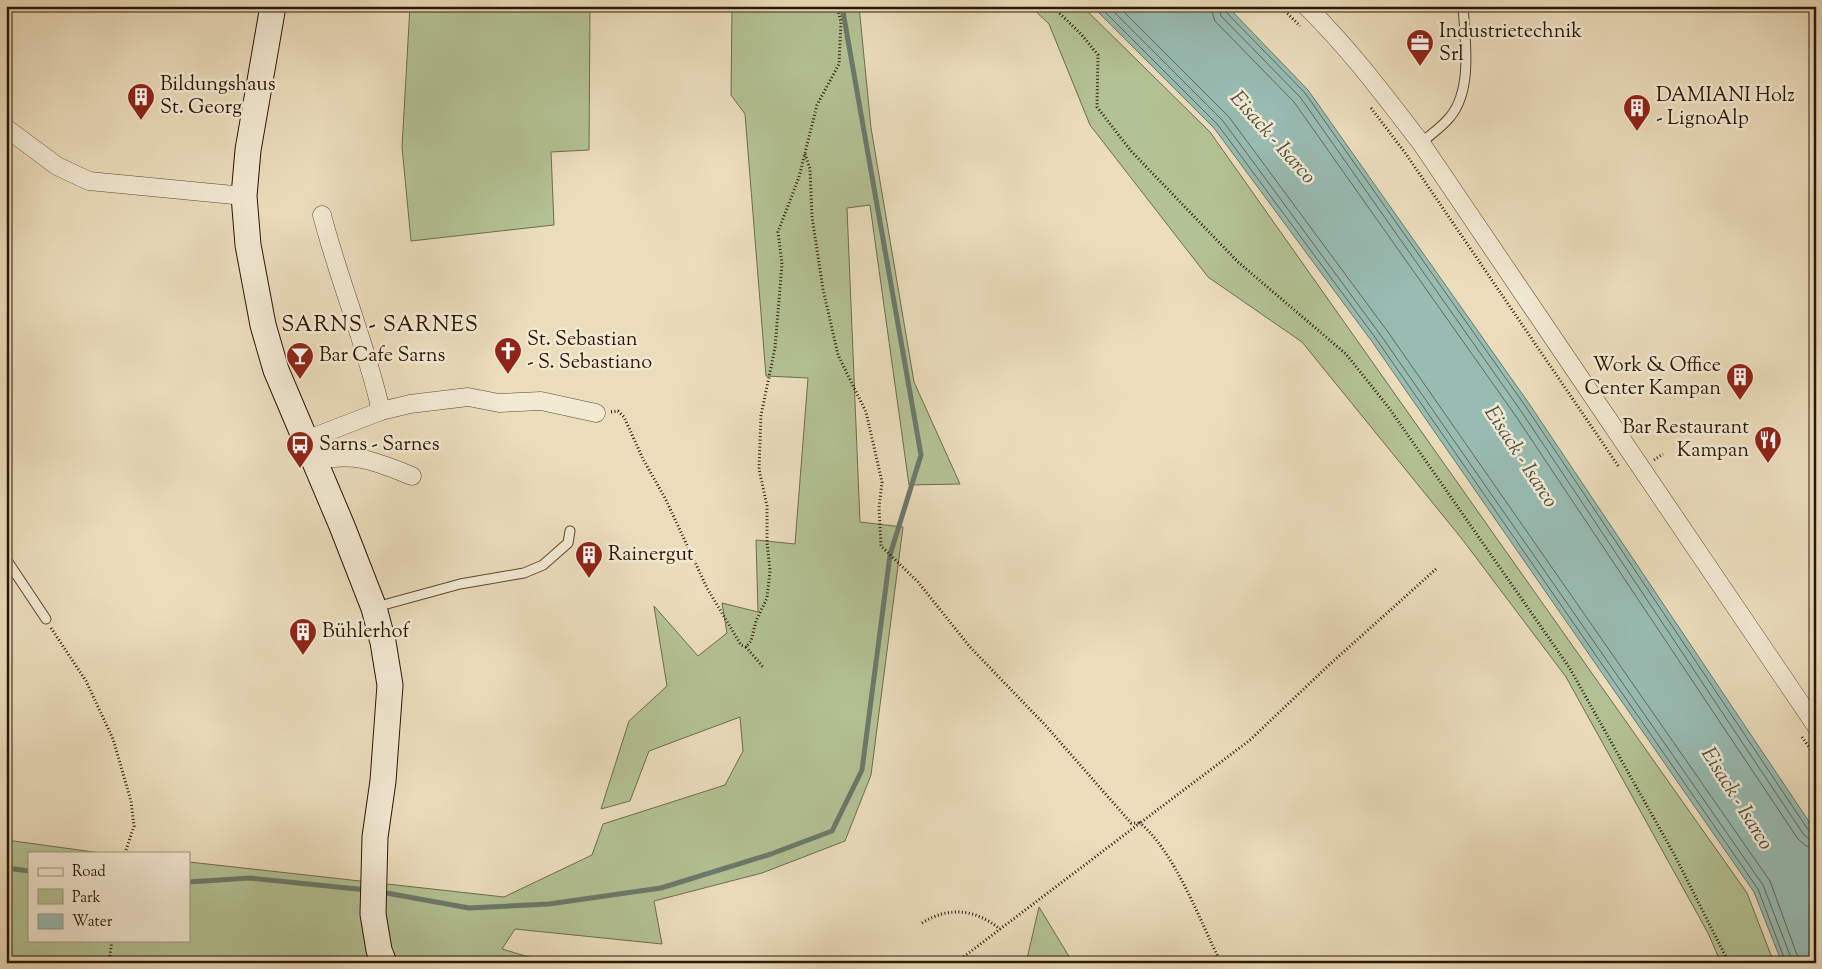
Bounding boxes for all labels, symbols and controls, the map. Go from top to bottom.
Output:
place label: Industrietechnik Srl [1439,18,1582,70]
office icon: Industrietechnik Srl [1405,28,1435,67]
place label: Bildungshaus St. Georg [160,71,276,123]
building icon: Bildungshaus St. Georg [126,82,156,121]
place label: DAMIANI Holz - LignoAlp [1656,82,1795,134]
water label: Eisack - Isarco [1222,85,1322,191]
building icon: DAMIANI Holz - LignoAlp [1622,93,1652,132]
district label: SARNS - SARNES [281,310,479,342]
place label: St. Sebastian - S. Sebastiano [527,326,652,378]
church icon: St. Sebastian - S. Sebastiano [493,336,523,375]
bar icon: Bar Cafe Sarns [285,341,315,380]
place label: Bar Cafe Sarns [319,342,446,371]
place label: Work & Office Center Kampan [1584,352,1721,404]
building icon: Work & Office Center Kampan [1725,362,1755,401]
water label: Eisack - Isarco [1476,400,1564,514]
place label: Bar Restaurant Kampan [1622,414,1749,466]
restaurant icon: Bar Restaurant Kampan [1753,425,1783,464]
bus stop icon: Sarns - Sarnes [285,430,315,469]
place label: Sarns - Sarnes [319,431,440,460]
building icon: Rainergut [574,540,604,579]
place label: Rainergut [608,541,694,570]
building icon: Bühlerhof [288,617,318,656]
place label: Bühlerhof [322,618,410,647]
water label: Eisack - Isarco [1692,742,1780,856]
legend [28,852,190,942]
text: Road [72,862,106,883]
text: Park [72,888,101,909]
text: Water [72,912,113,933]

